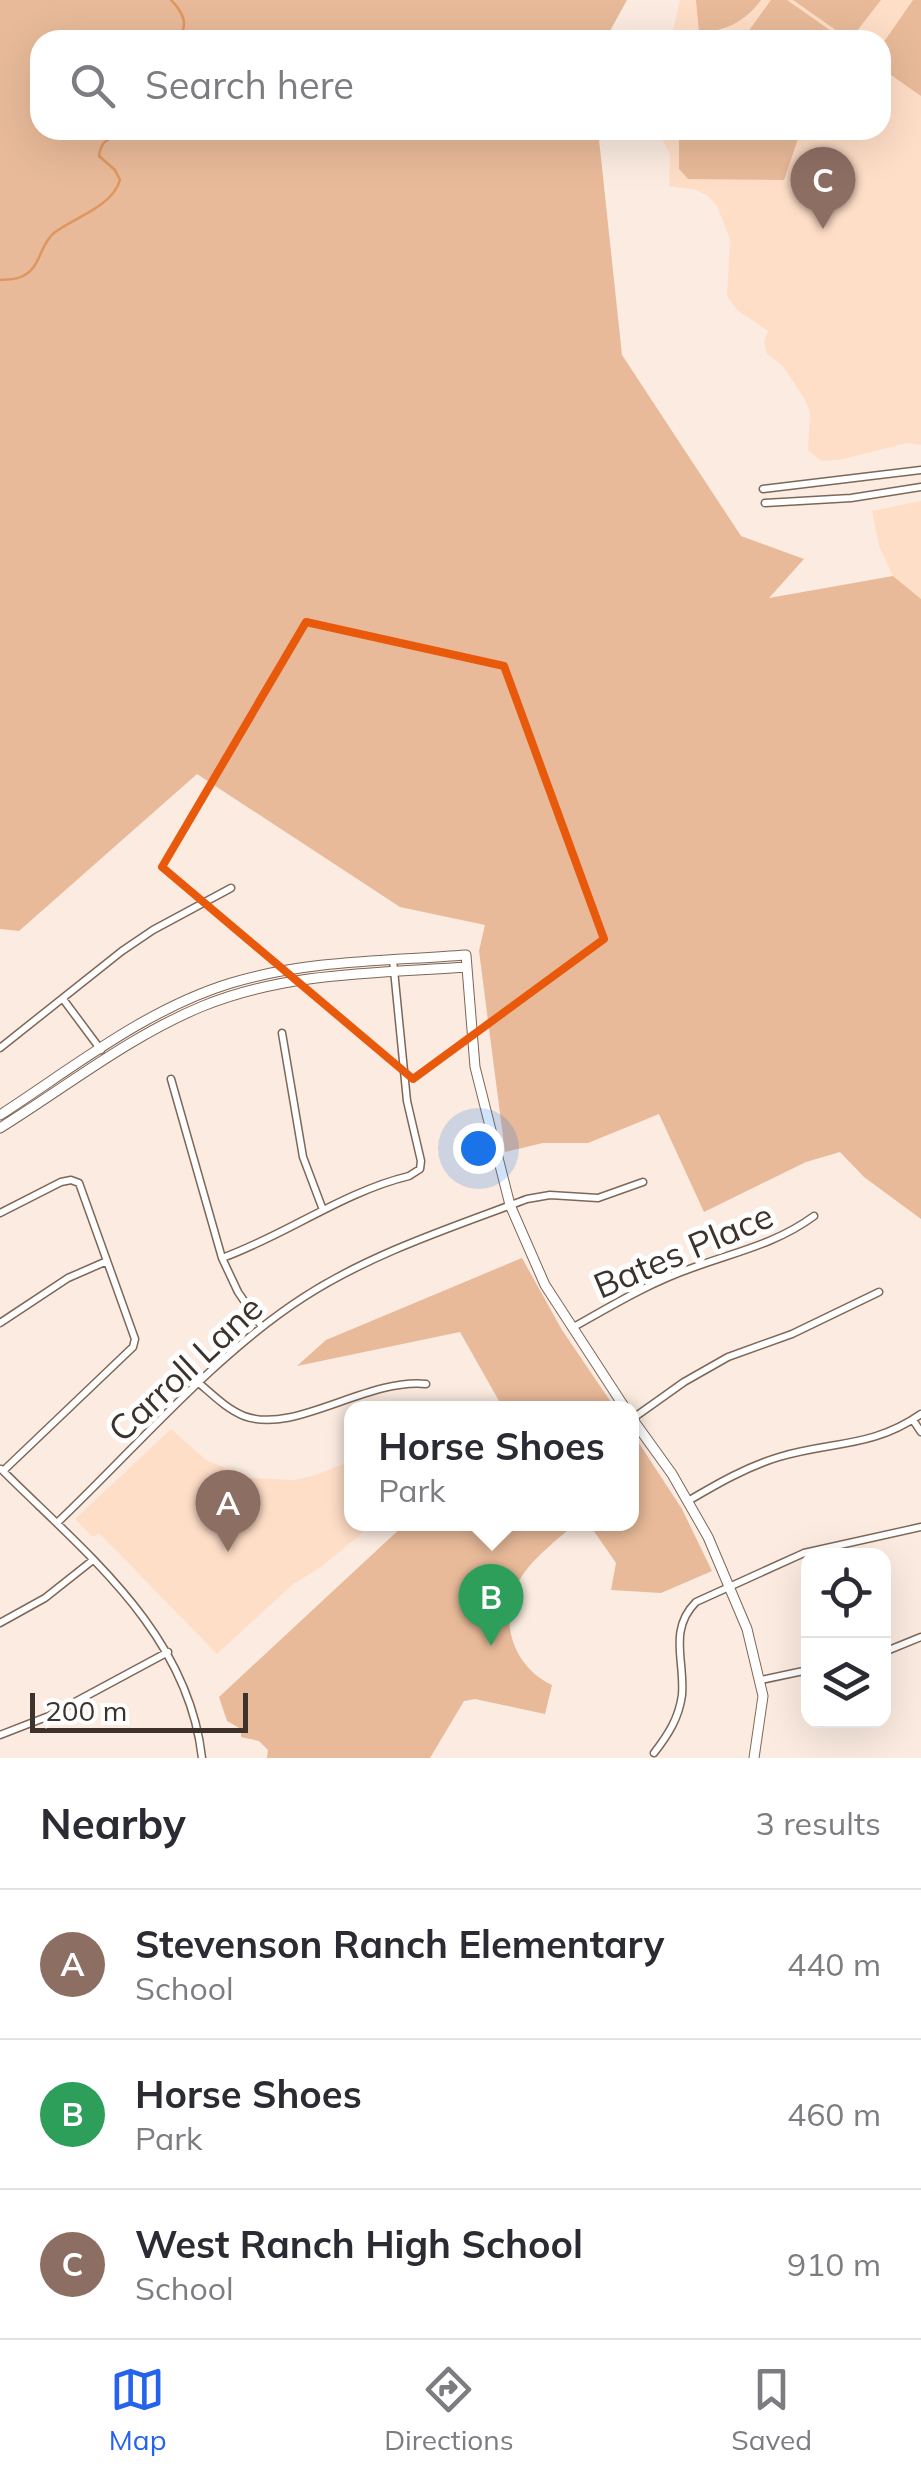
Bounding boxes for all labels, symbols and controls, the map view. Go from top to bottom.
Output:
search box [30,30,891,140]
icon: search [65,58,120,113]
text: Search here [145,61,354,109]
pin: C [790,146,856,229]
your location [453,1123,504,1174]
street label: Bates Place [587,1193,779,1307]
street label: Carroll Lane [99,1285,271,1451]
popup [344,1401,639,1531]
text: Horse Shoes [378,1422,605,1470]
pin: A [196,1470,260,1552]
text: Park [378,1470,446,1510]
map controls [801,1548,891,1728]
button: locate [801,1548,891,1638]
pin: B [458,1564,524,1646]
button: layers [801,1638,891,1728]
scale bar [30,1688,248,1732]
text: 200 m [45,1693,127,1728]
text: Nearby [40,1797,186,1850]
text: 3 results [756,1803,881,1843]
text: Stevenson Ranch Elementary [135,1920,664,1968]
text: A [60,1944,85,1984]
text: 440 m [787,1944,881,1984]
text: School [135,1968,234,2008]
text: Horse Shoes [135,2070,362,2118]
text: B [61,2094,84,2134]
text: 460 m [787,2094,881,2134]
text: Park [135,2118,202,2158]
text: West Ranch High School [135,2220,583,2268]
text: C [62,2244,83,2284]
text: 910 m [787,2244,881,2284]
text: School [135,2268,234,2308]
tab: Map [109,2362,166,2457]
tab: Directions [384,2362,514,2457]
tab: Saved [731,2362,812,2457]

